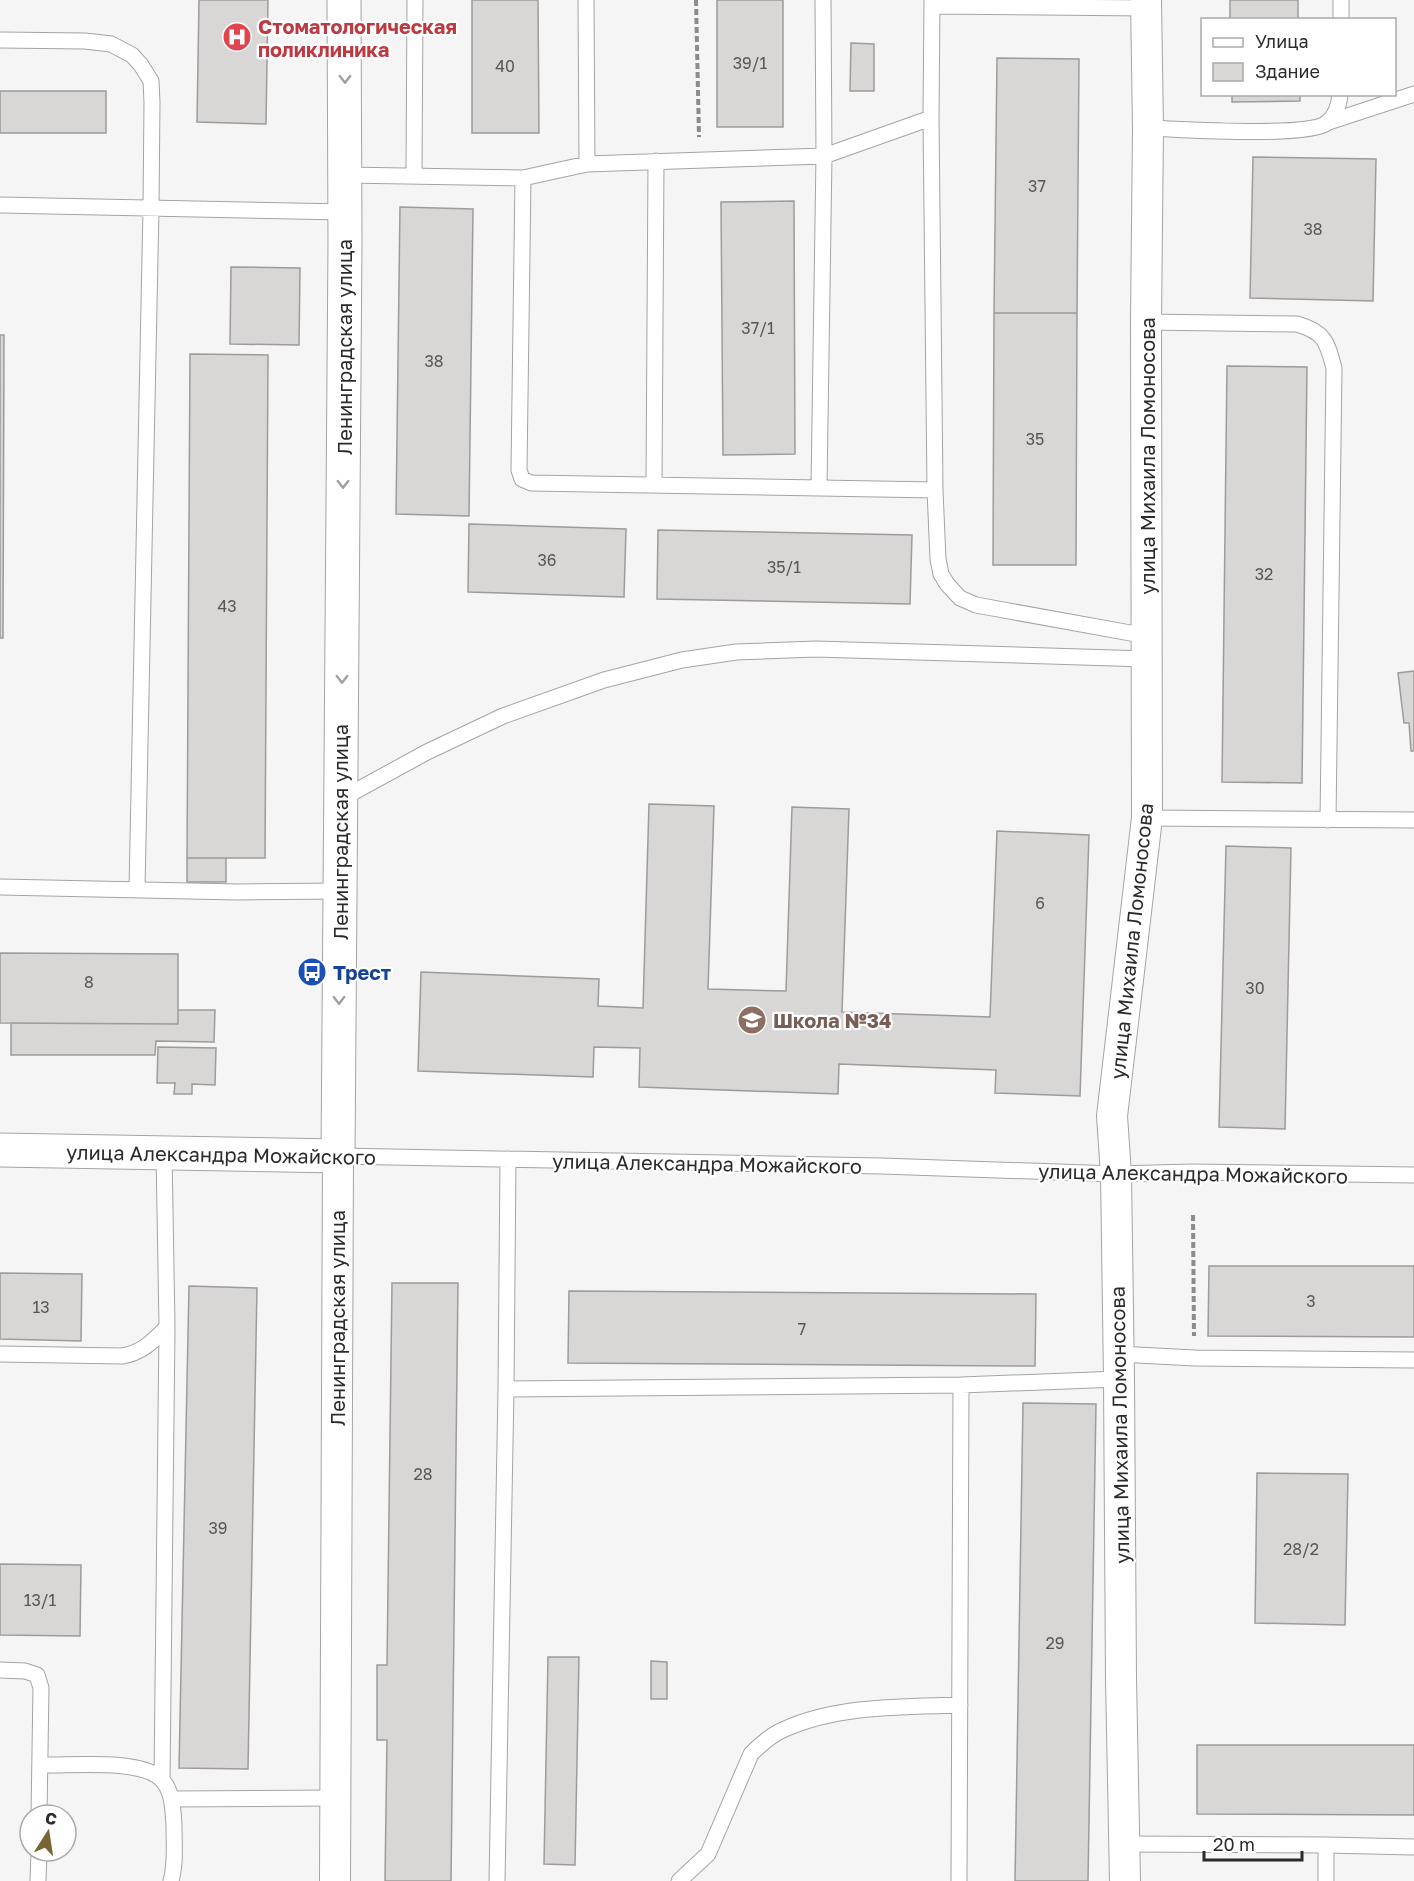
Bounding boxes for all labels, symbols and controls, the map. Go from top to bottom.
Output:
place label: Стоматологическая поликлиника [258,14,457,61]
legend [1201,18,1396,96]
hospital icon: Стоматологическая поликлиника [221,21,253,53]
text: Улица [1255,30,1309,52]
house number: 39/1 [733,53,767,73]
house number: 40 [495,56,515,76]
text: Здание [1255,60,1320,82]
one-way arrow [338,75,351,84]
house number: 37 [1028,176,1046,196]
house number: 38 [1303,219,1323,239]
street label: Ленинградская улица [332,239,356,455]
street label: улица Михаила Ломоносова [1135,317,1159,595]
house number: 37/1 [741,318,775,338]
house number: 38 [424,351,444,371]
house number: 35 [1026,429,1044,449]
one-way arrow [337,480,349,489]
house number: 36 [537,550,557,570]
house number: 35/1 [767,557,801,577]
house number: 32 [1255,564,1273,584]
house number: 43 [217,596,237,616]
one-way arrow [336,675,348,684]
street label: Ленинградская улица [328,724,352,940]
street label: улица Михаила Ломоносова [1105,802,1157,1080]
house number: 6 [1035,893,1045,913]
bus stop icon: Трест [296,956,328,988]
place label: Трест [333,960,391,984]
house number: 8 [84,972,94,992]
house number: 30 [1245,978,1265,998]
one-way arrow [333,996,345,1005]
school or university icon: Школа №34 [736,1004,768,1036]
place label: Школа №34 [773,1008,891,1032]
street label: улица Александра Можайского [66,1139,376,1169]
street label: улица Александра Можайского [552,1148,862,1178]
street label: улица Александра Можайского [1038,1158,1348,1188]
street label: Ленинградская улица [325,1210,349,1426]
street label: улица Михаила Ломоносова [1105,1286,1133,1564]
house number: 3 [1306,1291,1316,1311]
house number: 13 [32,1297,50,1317]
house number: 7 [798,1319,806,1339]
house number: 28 [413,1464,433,1484]
house number: 39 [208,1518,228,1538]
house number: 28/2 [1283,1539,1319,1559]
house number: 13/1 [24,1590,57,1610]
house number: 29 [1046,1633,1064,1653]
north arrow [18,1803,78,1863]
text: С [43,1807,59,1829]
scale bar [1204,1824,1302,1862]
text: 20 m [1213,1833,1255,1855]

